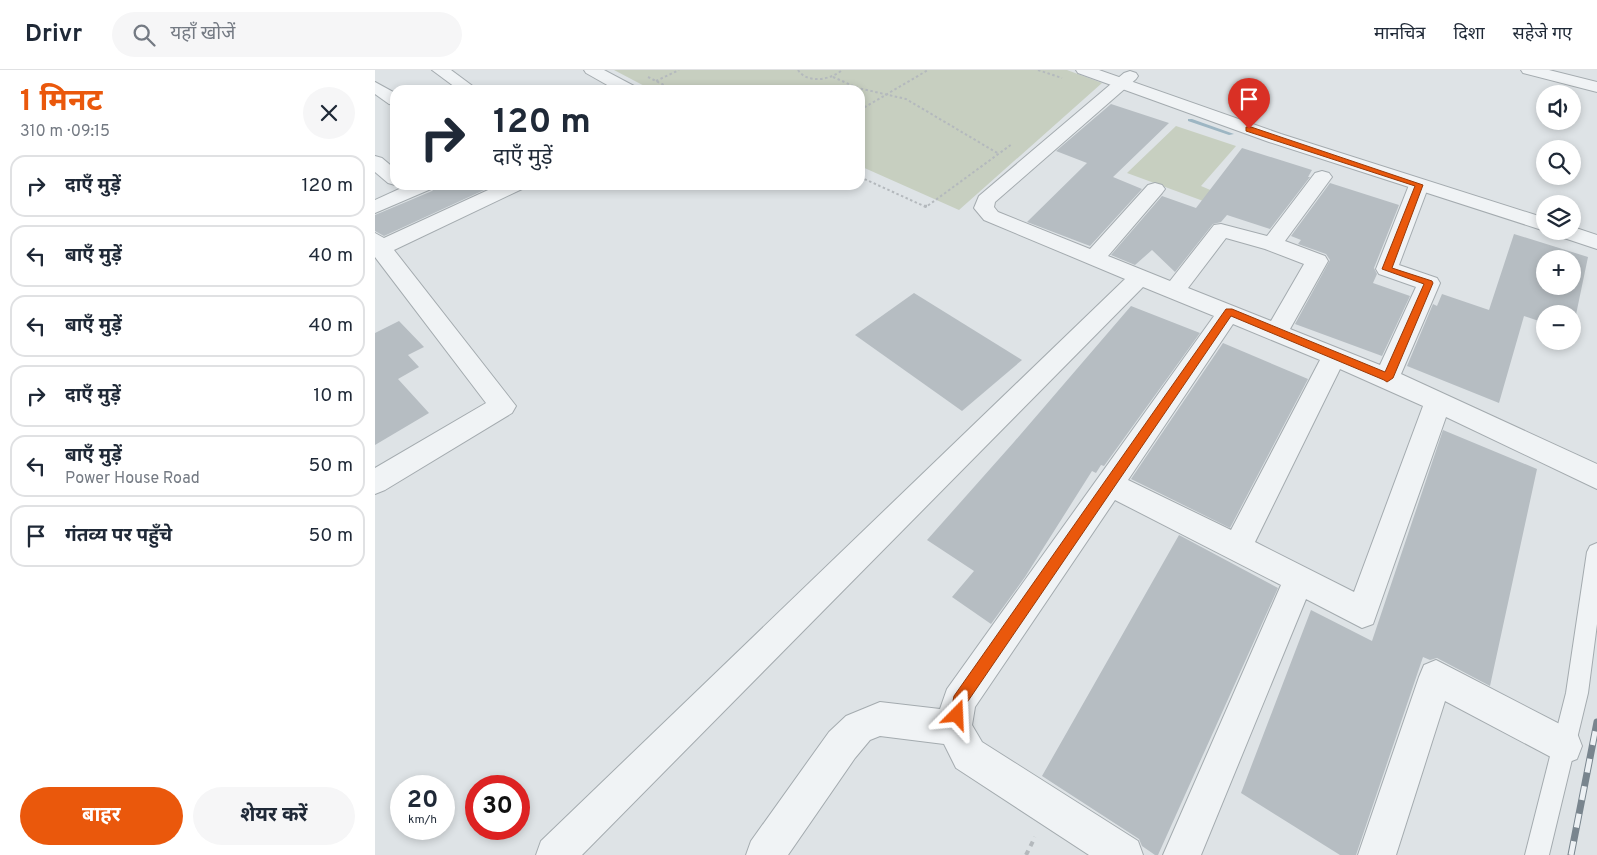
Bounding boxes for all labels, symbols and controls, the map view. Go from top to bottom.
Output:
search box [112,12,462,57]
text: Drivr [25,20,82,50]
icon: search [130,21,158,49]
text: यहाँ खोजें [170,22,235,46]
text: मानचित्र [1374,23,1425,46]
text: दिशा [1453,23,1485,46]
text: सहेजे गए [1513,23,1572,46]
pin [1228,78,1270,129]
text: 1 मिनट [20,84,102,121]
icon: arrive [1235,85,1263,113]
map controls [1536,85,1581,350]
button: sound [1536,85,1581,130]
button: close [303,87,355,139]
text: 120 m [493,101,591,145]
icon: right [410,105,475,170]
text: 310 m · 09:15 [20,122,110,142]
button: search [1536,140,1581,185]
text: दाएँ मुड़ें [493,145,553,172]
icon: right [22,172,50,200]
text: दाएँ मुड़ें [65,174,121,198]
text: 120 m [302,174,353,198]
button: layers [1536,195,1581,240]
icon: left [22,242,50,270]
text: बाएँ मुड़ें [65,244,122,268]
text: 40 m [308,244,353,268]
button: + [1536,250,1581,295]
button: − [1536,305,1581,350]
icon: left [22,312,50,340]
text: बाएँ मुड़ें [65,314,122,338]
text: 40 m [308,314,353,338]
icon: right [22,382,50,410]
text: दाएँ मुड़ें [65,384,121,408]
text: 10 m [313,384,353,408]
text: बाएँ मुड़ें [65,444,122,468]
icon: left [22,452,50,480]
text: 50 m [308,454,353,478]
text: Power House Road [65,469,200,489]
icon: arrive [22,522,50,550]
text: गंतव्य पर पहुँचे [65,524,172,548]
text: 50 m [308,524,353,548]
position arrow [930,688,982,740]
speed limit sign: 30 [465,775,530,840]
text: 20 [407,785,438,817]
button: बाहर [20,787,183,845]
button: शेयर करें [193,787,355,845]
text: km/h [408,812,437,828]

